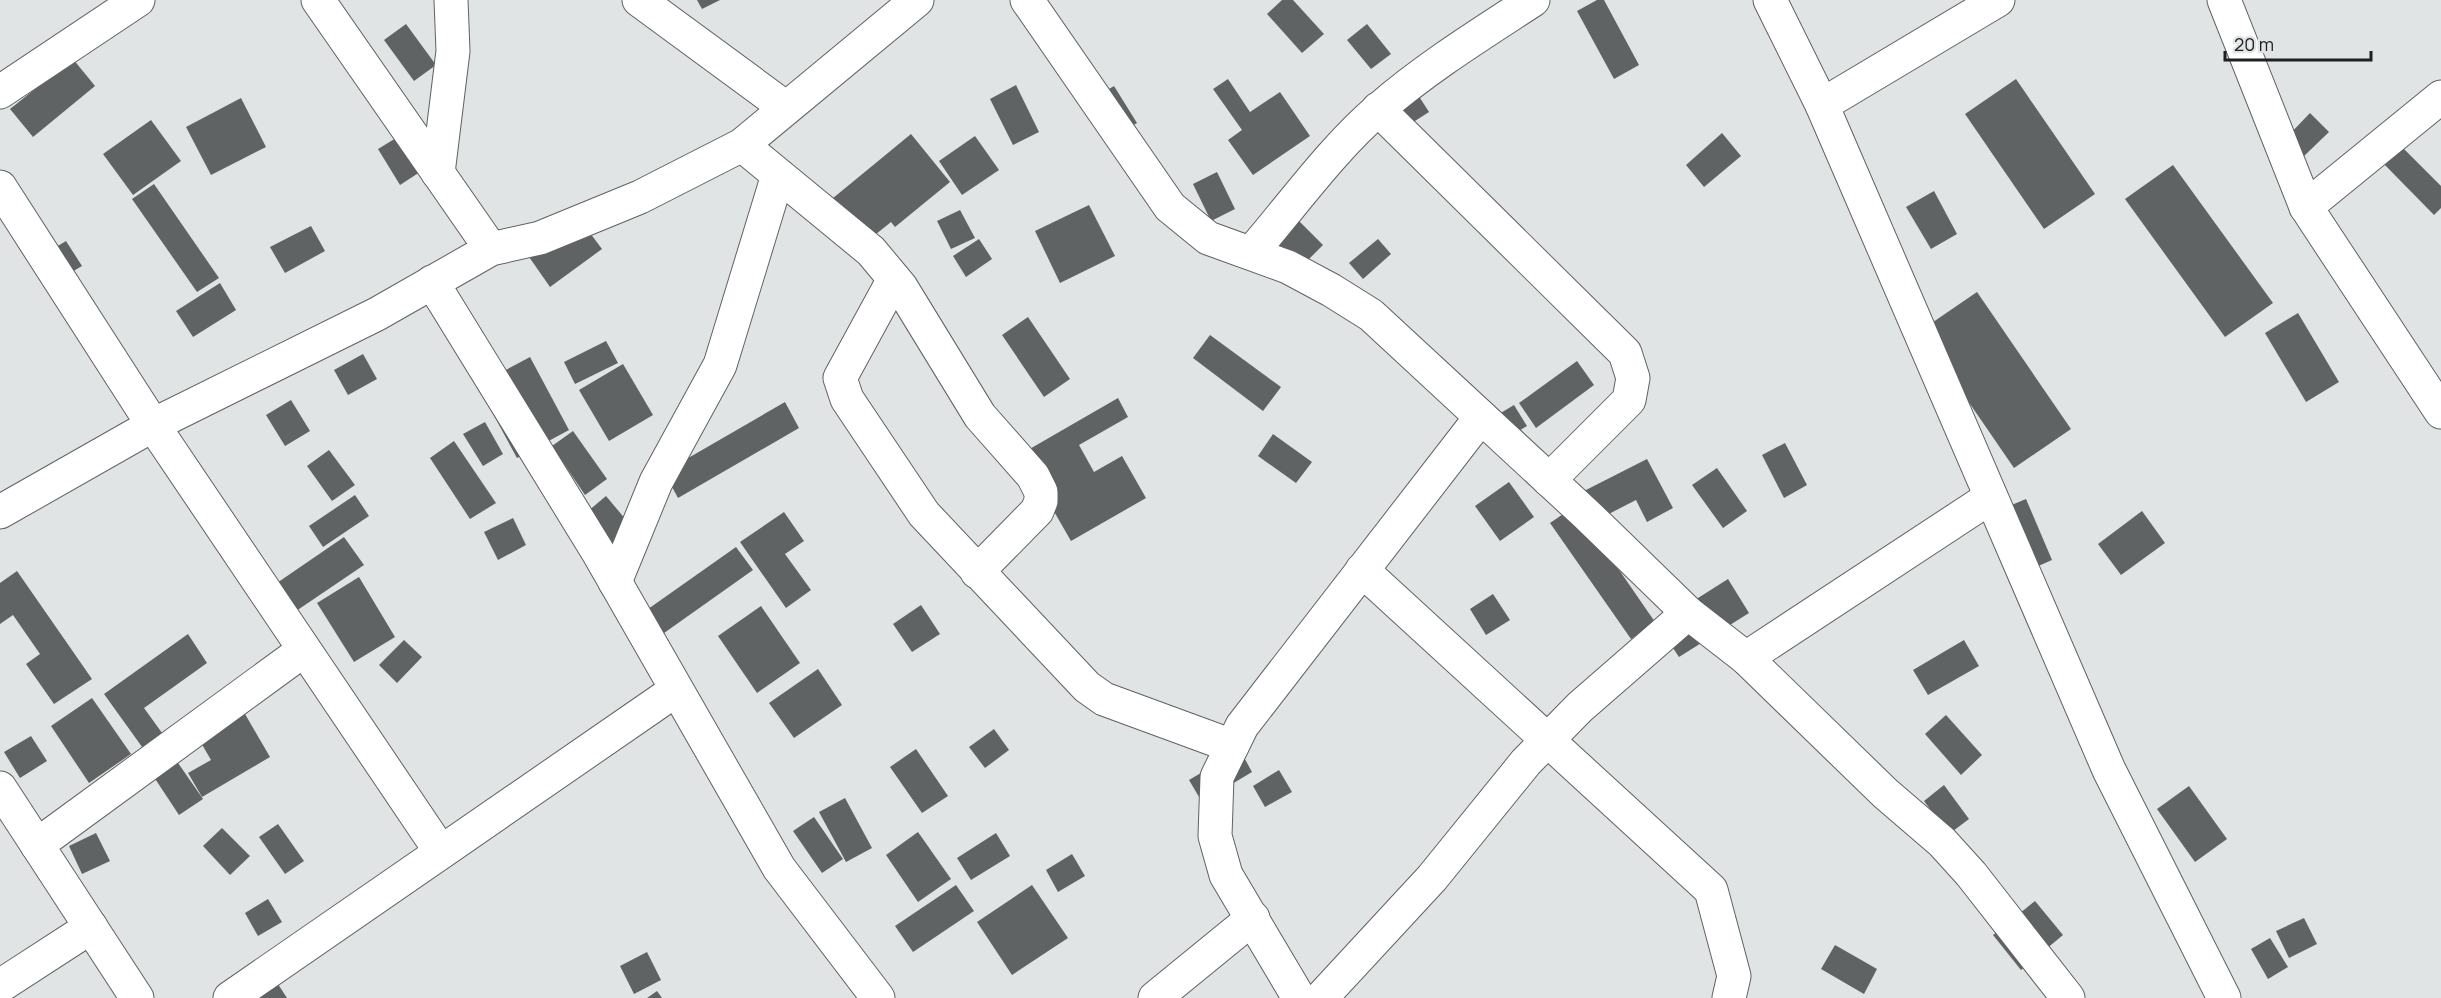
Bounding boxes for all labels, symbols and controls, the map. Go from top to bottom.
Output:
scale bar [2225,24,2370,62]
text: 20 m [2234,32,2274,56]

